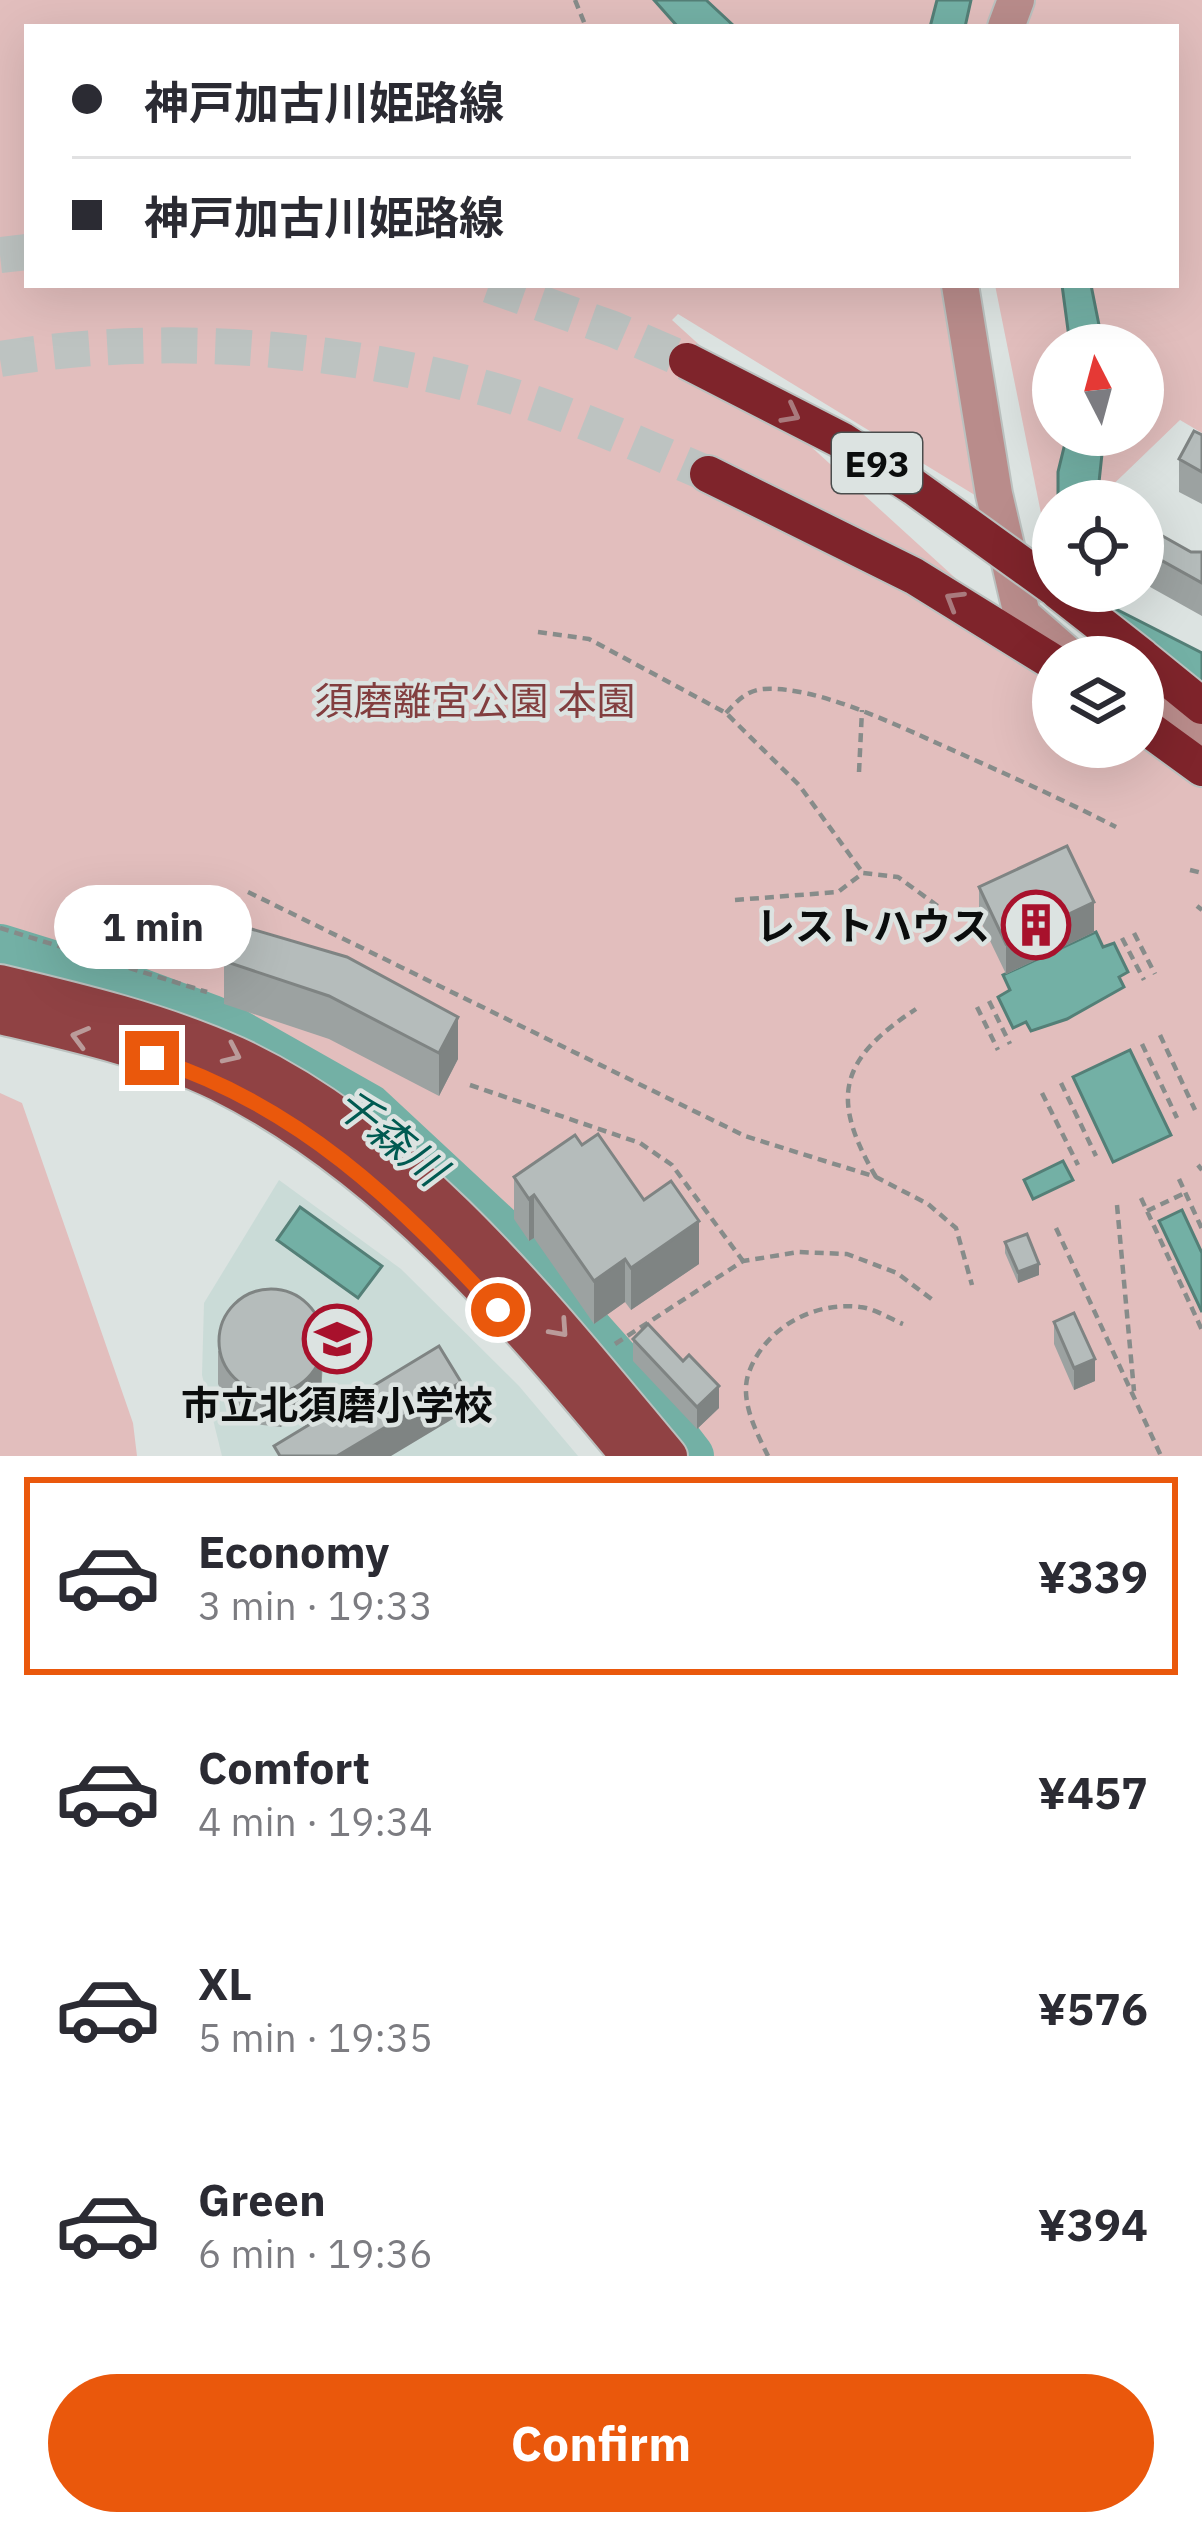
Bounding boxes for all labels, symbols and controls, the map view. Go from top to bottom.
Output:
text: 神戸加古川姫路線 [144,73,504,131]
text: 神戸加古川姫路線 [144,188,504,246]
north arrow [1032,324,1164,456]
map controls [1032,324,1164,768]
one-way arrow [779,400,800,423]
road number: E93 [832,433,922,493]
button: locate [1032,480,1164,612]
one-way arrow [945,591,967,614]
button: layers [1032,636,1164,768]
park label: 須磨離宮公園 本園 [314,675,636,726]
callout: 1 min [53,884,251,968]
building icon: レストハウス [1001,890,1071,960]
place label: レストハウス [756,900,990,951]
text: 1 min [102,901,204,952]
one-way arrow [70,1026,91,1051]
route end [125,1031,179,1085]
one-way arrow [220,1040,241,1064]
water label: 千森川 [325,1075,460,1200]
route start [471,1283,525,1337]
school or university icon: 市立北須磨小学校 [302,1304,372,1374]
one-way arrow [546,1316,568,1337]
place label: 市立北須磨小学校 [181,1379,493,1430]
icon: car [54,1522,162,1630]
text: Economy [198,1522,389,1580]
text: ¥339 [1038,1547,1148,1605]
text: 3 min · 19:33 [198,1580,433,1631]
icon: car [54,1738,162,1846]
text: Comfort [198,1738,370,1796]
text: ¥457 [1038,1763,1148,1821]
text: 4 min · 19:34 [198,1796,433,1847]
icon: car [54,1954,162,2062]
text: XL [198,1954,252,2012]
text: ¥576 [1038,1979,1148,2037]
text: 5 min · 19:35 [198,2012,433,2063]
icon: car [54,2170,162,2278]
text: Green [198,2170,326,2228]
text: ¥394 [1038,2195,1148,2253]
text: 6 min · 19:36 [198,2228,433,2279]
button: Confirm [48,2374,1154,2512]

